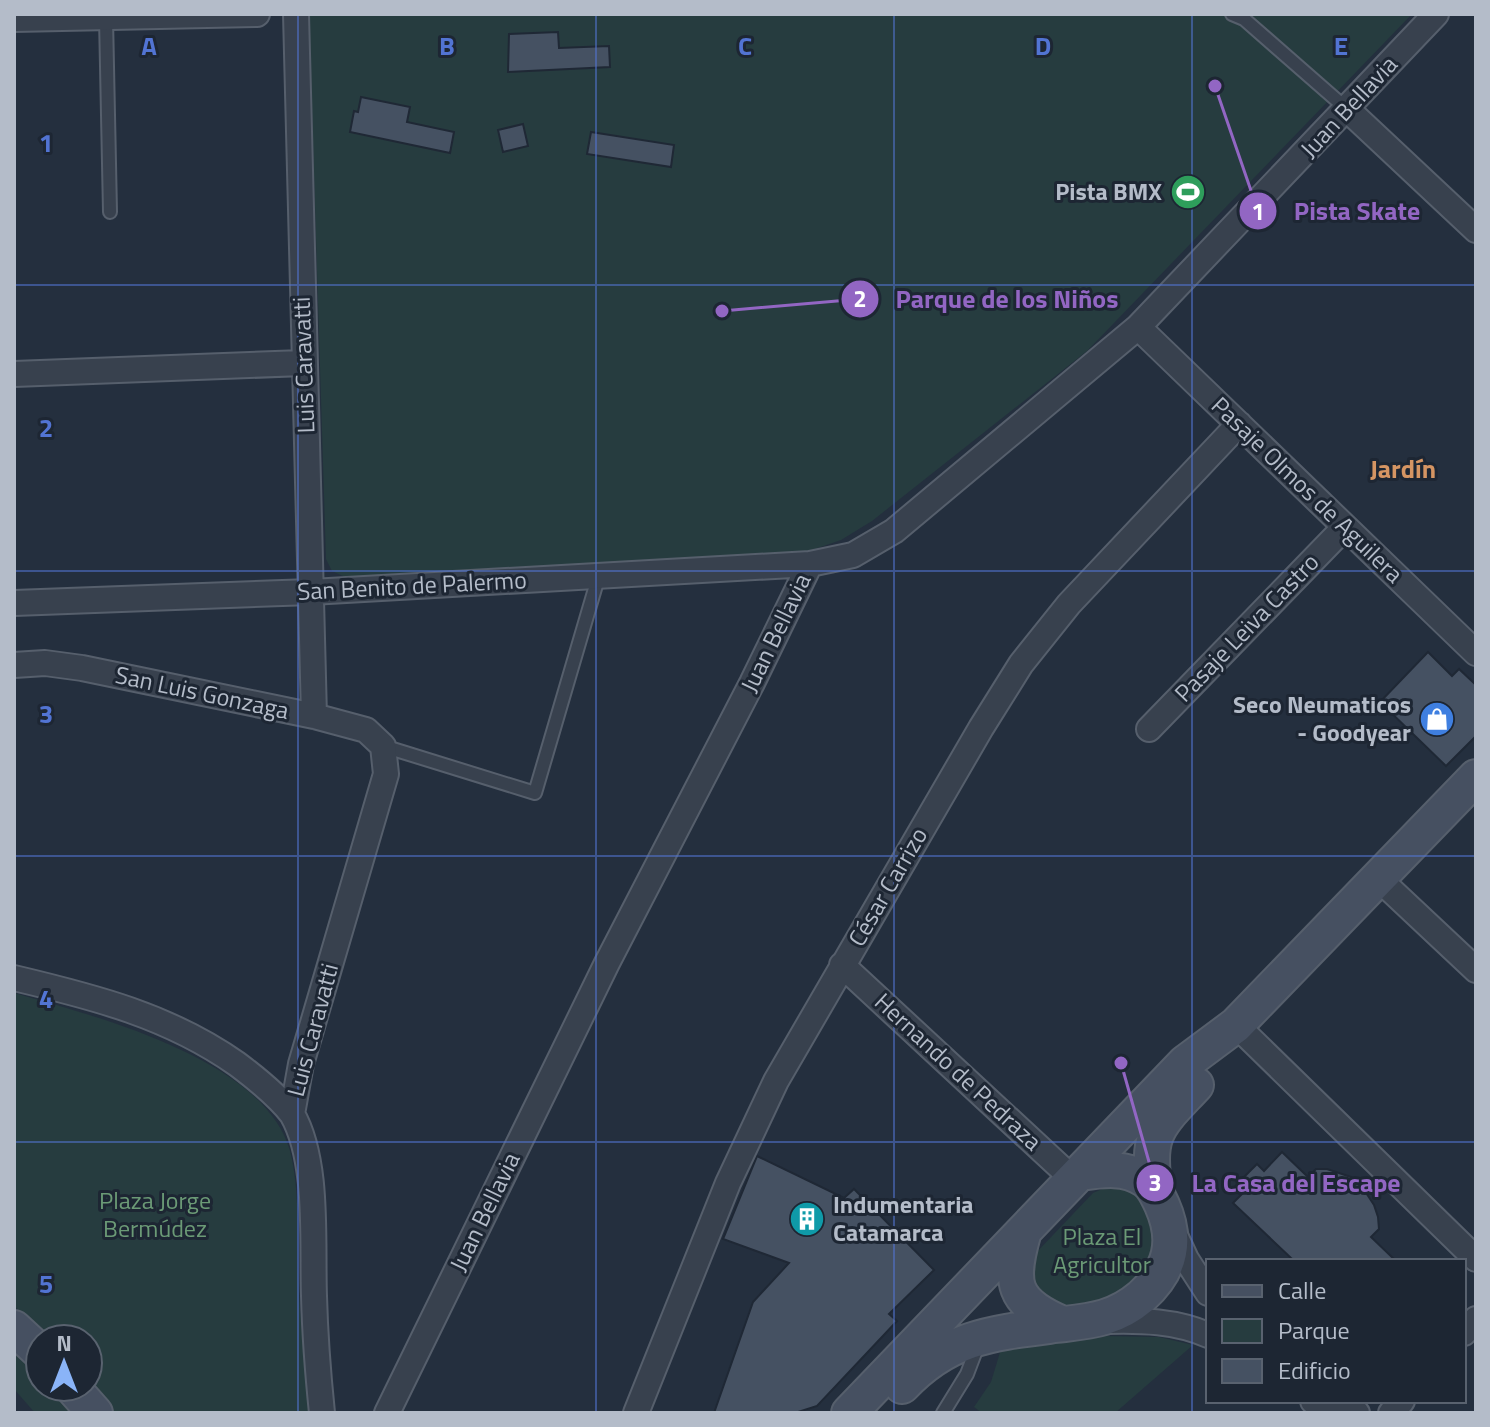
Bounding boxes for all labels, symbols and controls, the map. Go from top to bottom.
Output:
text: A [141,26,157,65]
text: B [439,26,455,65]
text: C [738,26,752,65]
text: D [1035,26,1051,65]
text: E [1334,26,1348,65]
street label: Juan Bellavia [1291,47,1405,166]
text: 1 [39,123,53,162]
place label: Pista BMX [1055,173,1162,209]
sports icon: Pista BMX [1169,173,1207,211]
callout: Pista Skate [1238,186,1436,236]
text: Pista Skate [1294,191,1420,230]
text: 1 [1251,193,1265,229]
callout: Parque de los Niños [840,274,1134,324]
text: Parque de los Niños [896,279,1118,318]
text: 2 [853,280,867,316]
street label: Luis Caravatti [283,296,323,434]
street label: Pasaje Olmos de Aguilera [1203,388,1412,591]
text: 2 [39,408,53,447]
district label: Jardín [1370,449,1436,488]
street label: Pasaje Leiva Castro [1166,545,1327,710]
street label: San Benito de Palermo [296,561,528,609]
street label: Juan Bellavia [731,567,819,698]
street label: San Luis Gonzaga [112,656,292,728]
place label: Seco Neumaticos - Goodyear [1233,686,1411,750]
text: 3 [39,694,53,733]
shop icon: Seco Neumaticos - Goodyear [1418,700,1456,738]
street label: César Carrizo [839,820,936,953]
street label: Luis Caravatti [277,959,347,1100]
text: 4 [39,979,53,1018]
street label: Hernando de Pedraza [867,984,1050,1159]
street label: Juan Bellavia [440,1146,528,1277]
callout: La Casa del Escape [1135,1158,1416,1208]
text: La Casa del Escape [1191,1163,1401,1202]
text: 3 [1148,1164,1162,1200]
park label: Plaza Jorge Bermúdez [99,1182,211,1246]
place label: Indumentaria Catamarca [833,1186,974,1250]
building icon: Indumentaria Catamarca [788,1200,826,1238]
park label: Plaza El Agricultor [1053,1218,1151,1282]
legend [1206,1259,1466,1403]
text: 5 [39,1264,53,1303]
text: Calle [1278,1272,1326,1308]
text: Parque [1278,1312,1350,1348]
north arrow [24,1323,104,1403]
text: N [56,1326,72,1360]
text: Edificio [1278,1352,1351,1388]

